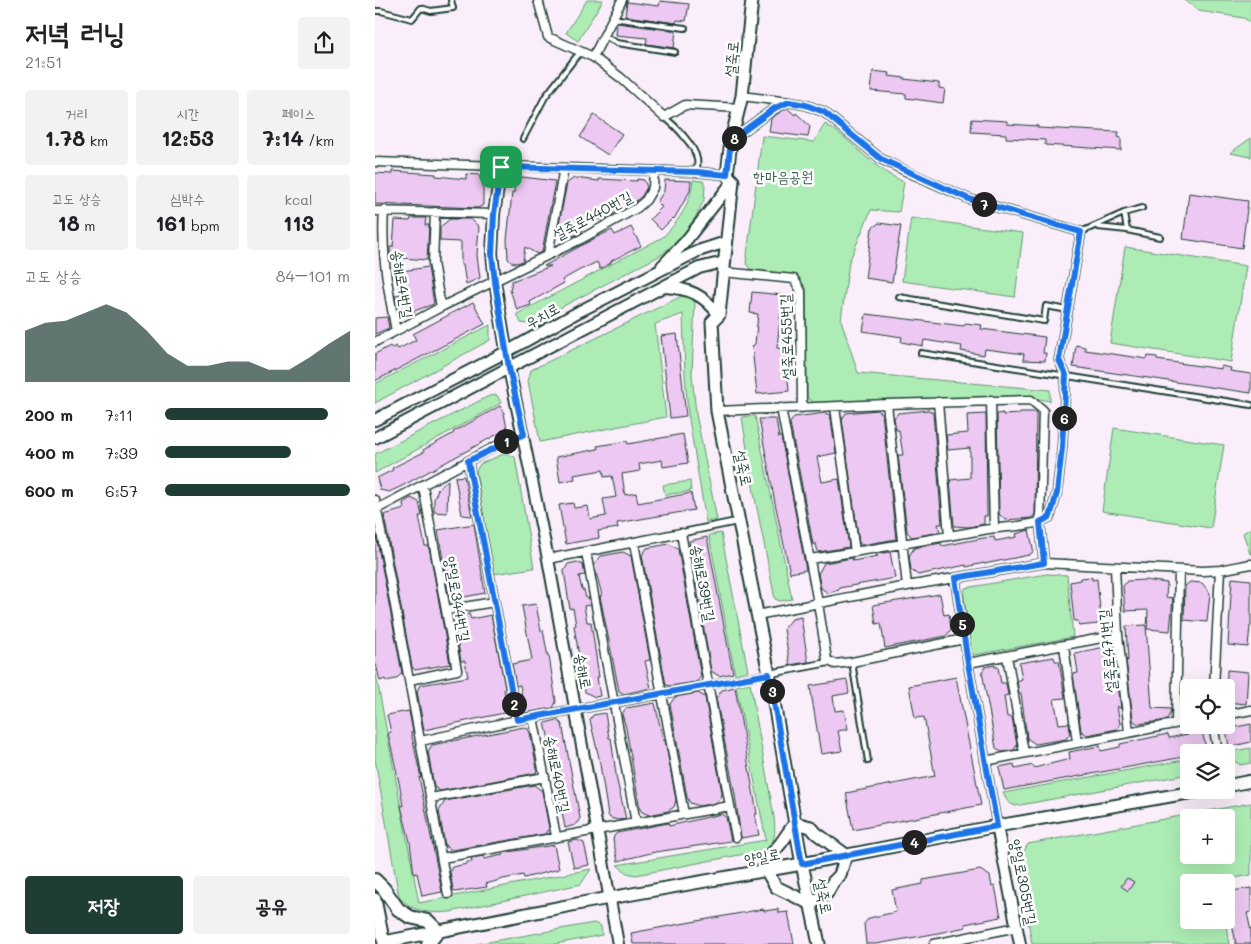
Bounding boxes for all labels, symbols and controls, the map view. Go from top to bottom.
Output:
text: 저녁 러닝 [25,14,125,50]
button: share [298,17,350,69]
street label: 설죽로 [719,40,743,78]
text: 21:51 [25,51,63,72]
text: 거리 [65,104,88,123]
text: 시간 [176,104,199,123]
text: 페이스 [282,104,315,123]
text: 1.78 [45,124,85,151]
text: 12:53 [161,124,214,151]
text: 7:14 [263,124,304,151]
pin: 8 [721,126,747,150]
text: 8 [730,129,739,148]
text: km [85,131,108,150]
text: /km [304,131,334,150]
pin [480,146,522,188]
icon: arrive [487,153,515,181]
park label: 한마음공원 [753,166,813,186]
street label: 설죽로440번길 [549,186,635,244]
text: 고도 상승 [52,189,101,208]
text: 심박수 [171,189,204,208]
text: kcal [285,190,312,209]
pin: 7 [971,192,997,216]
text: 7 [981,195,988,214]
text: 18 [58,209,80,236]
text: 161 [155,209,187,236]
text: 113 [283,209,314,236]
text: m [80,216,95,235]
text: bpm [187,216,220,235]
street label: 송해로4번길 [388,248,418,320]
text: 고도 상승 [25,265,82,286]
text: 84–101 m [276,265,350,286]
street label: 설죽로455번길 [774,293,798,381]
street label: 우치로 [521,297,563,333]
text: 200 m [25,404,73,425]
text: 7:11 [105,404,133,425]
pin: 6 [1051,406,1077,430]
text: 6 [1060,409,1069,428]
pin: 1 [493,428,519,454]
text: 1 [503,432,510,451]
text: 400 m [25,442,74,463]
text: 7:39 [105,442,138,463]
street label: 설죽로 [730,448,758,488]
text: 600 m [25,480,74,501]
text: 6:57 [105,480,138,501]
street label: 송해로39번길 [687,543,721,623]
street label: 양일로344번길 [441,555,475,643]
street label: 설죽로471번길 [1093,608,1121,694]
pin: 5 [949,612,975,636]
text: 5 [958,615,967,634]
street label: 송해로 [571,651,597,691]
pin: 3 [759,678,785,704]
map controls [1180,679,1235,929]
button: locate [1180,679,1235,734]
text: 3 [768,682,777,701]
pin: 2 [501,692,527,716]
text: 2 [511,695,518,714]
street label: 송해로40번길 [541,734,575,814]
button: layers [1180,744,1235,799]
button: + [1180,809,1235,864]
pin: 4 [901,830,927,854]
text: 4 [910,833,919,852]
street label: 양일로305번길 [1006,837,1042,927]
street label: 양일로 [742,843,782,869]
button: − [1180,874,1235,929]
button: 저장 [25,876,183,934]
button: 공유 [193,876,350,934]
street label: 설죽로 [810,876,838,916]

